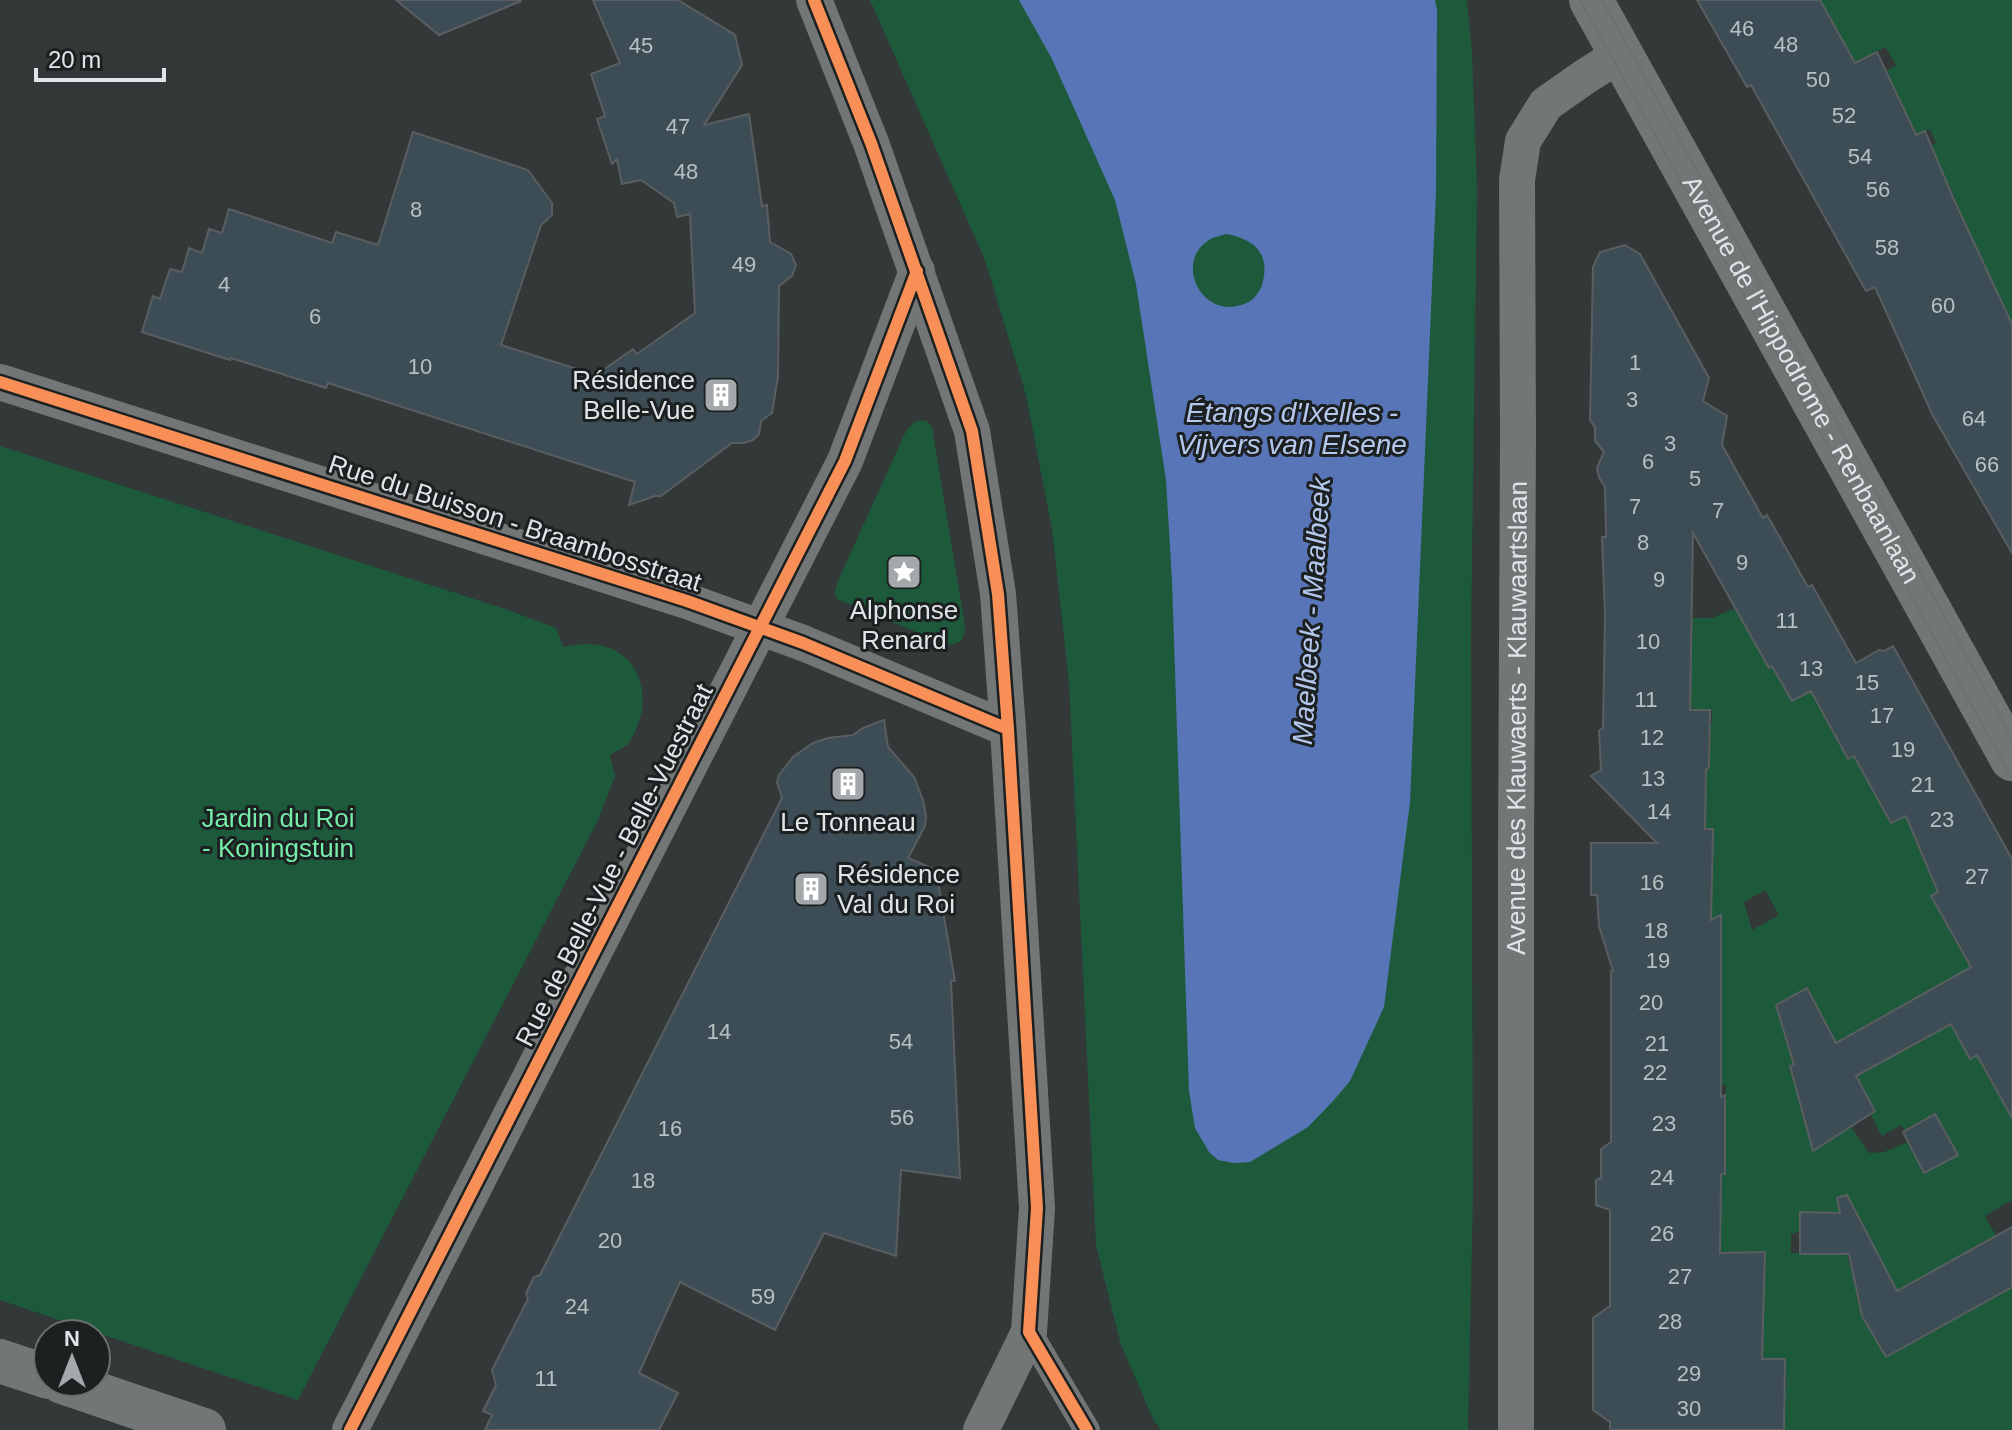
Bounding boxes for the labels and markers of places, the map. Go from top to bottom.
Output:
place label: Résidence Belle-Vue [572,365,695,425]
building icon: Résidence Belle-Vue [702,376,740,414]
place icon: Alphonse Renard [885,553,923,591]
place label: Alphonse Renard [850,595,958,655]
building icon: Le Tonneau [829,765,867,803]
place label: Le Tonneau [780,807,916,837]
place label: Résidence Val du Roi [837,859,960,919]
building icon: Résidence Val du Roi [792,870,830,908]

